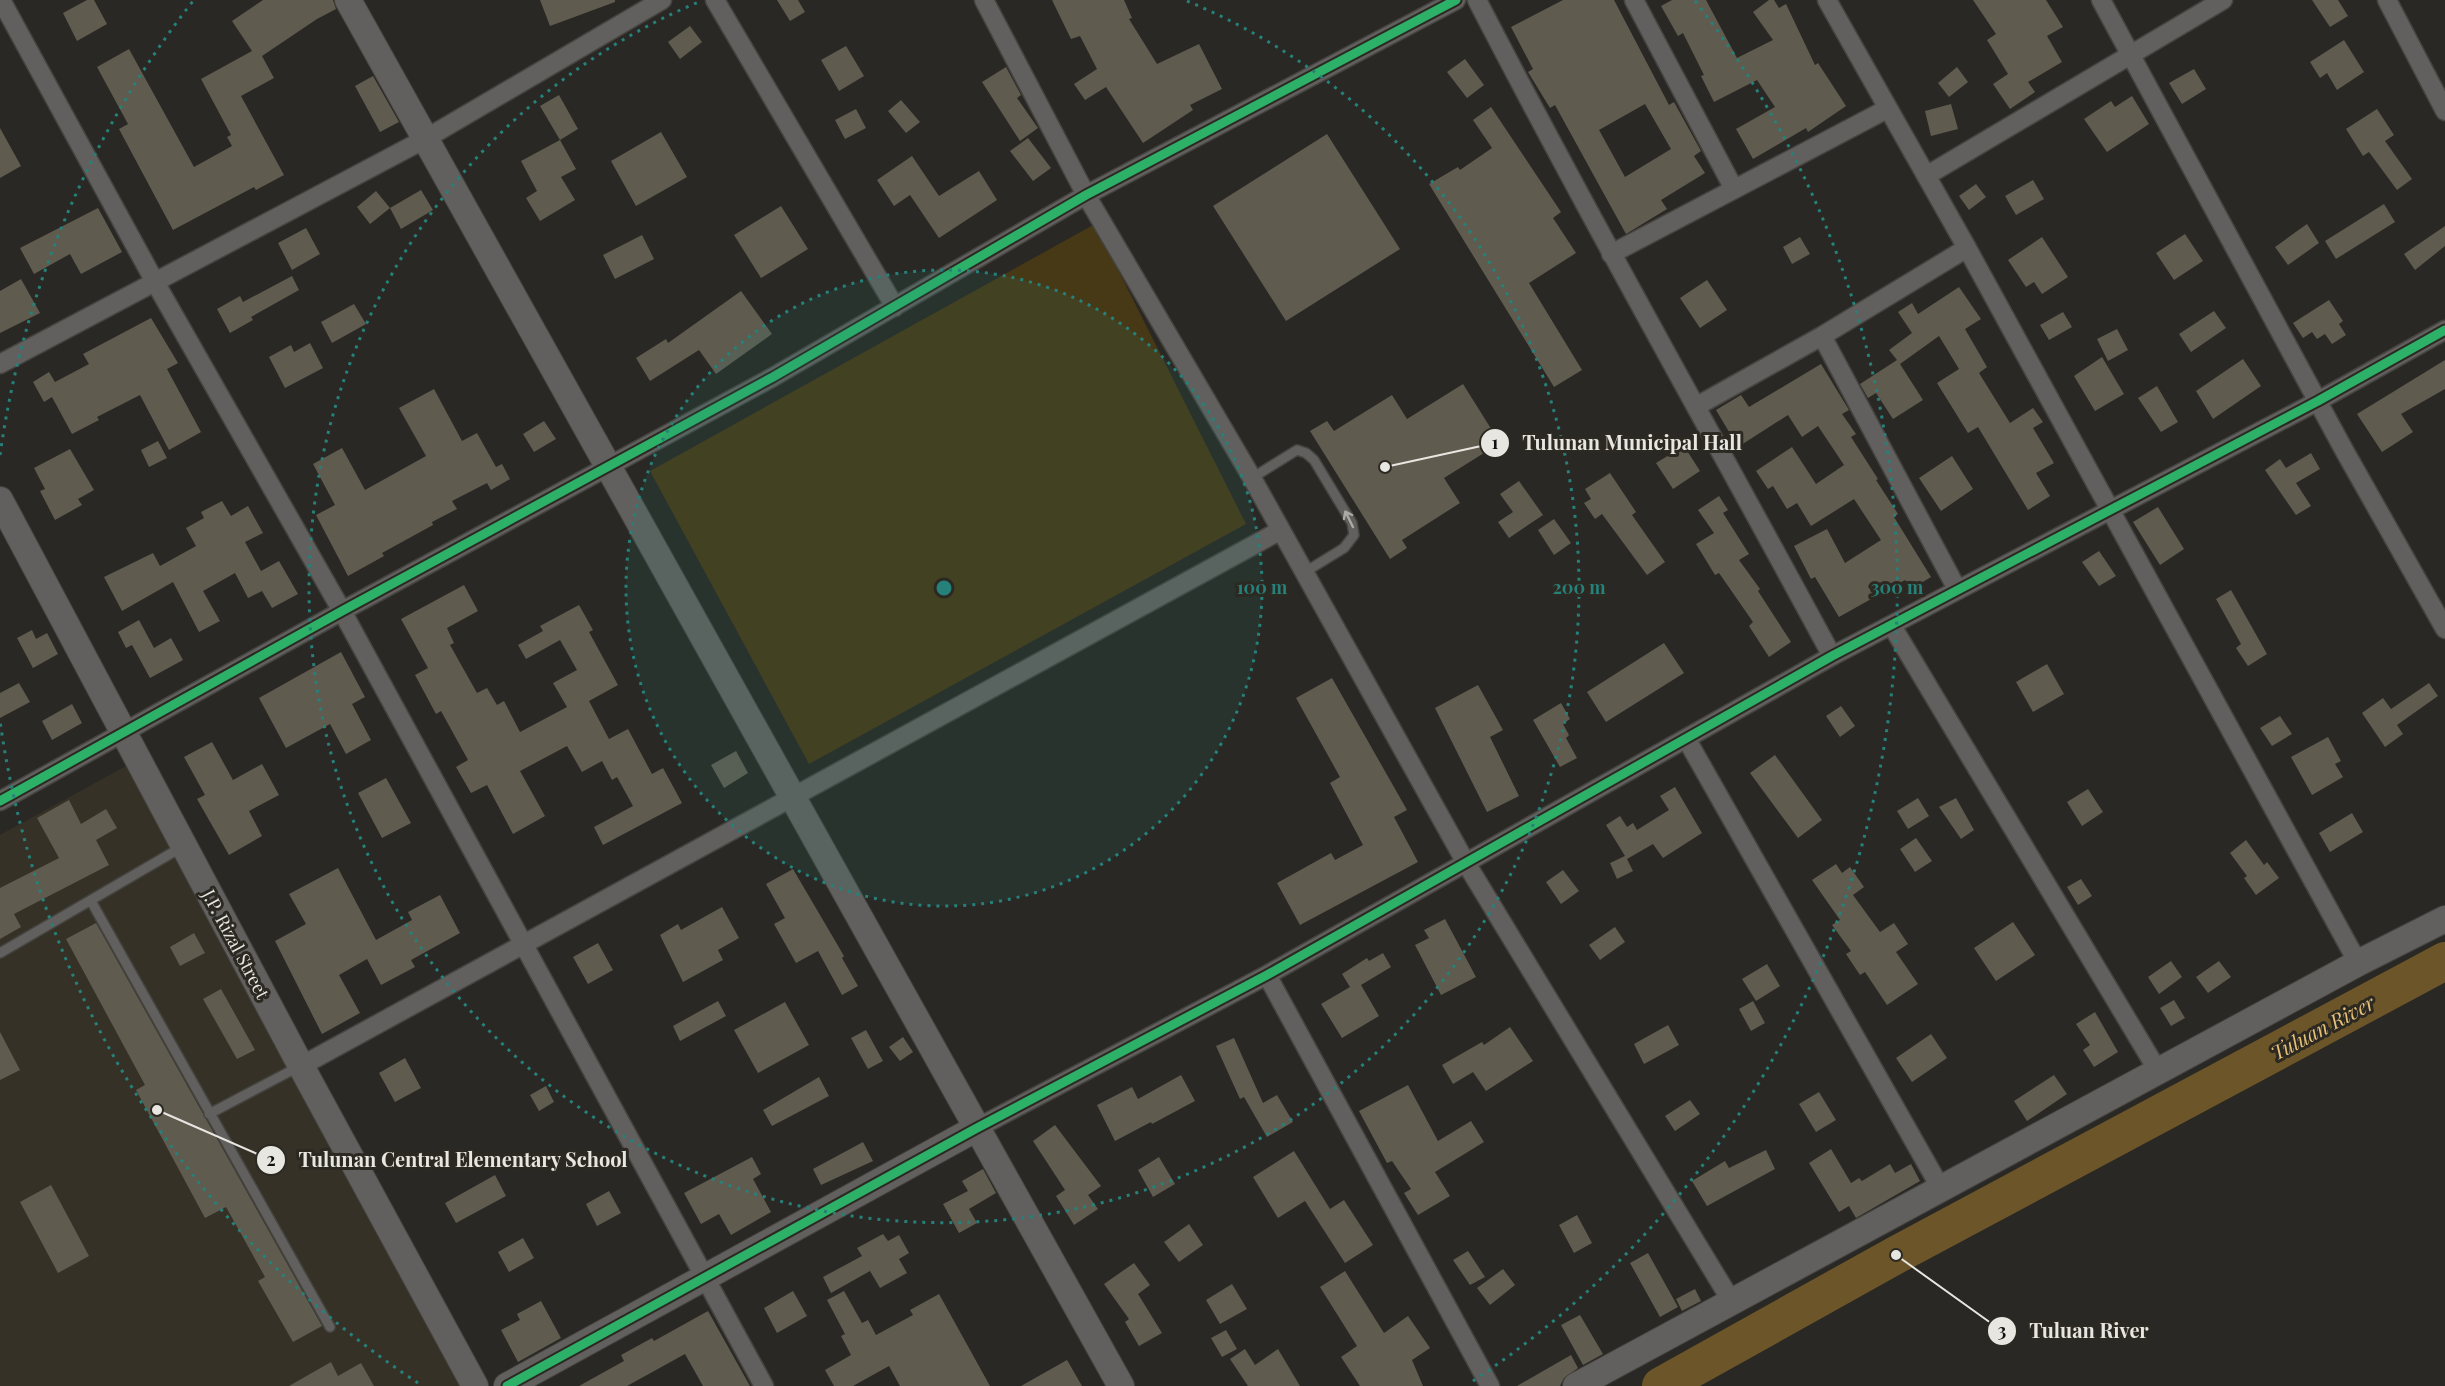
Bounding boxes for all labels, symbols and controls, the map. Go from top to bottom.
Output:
callout: Tulunan Municipal Hall [1480,424,1754,462]
text: Tulunan Municipal Hall [1522,428,1742,455]
text: 1 [1492,430,1499,454]
one-way arrow [1342,510,1354,528]
text: 100 m [1237,575,1288,599]
text: 200 m [1552,575,1606,599]
text: 300 m [1871,575,1924,599]
centre of rings [934,578,954,598]
street label: J.P. Rizal Street [197,884,275,1004]
water label: Tuluan River [2265,988,2380,1066]
callout: Tulunan Central Elementary School [256,1141,640,1179]
text: Tulunan Central Elementary School [298,1145,628,1172]
text: 2 [266,1147,276,1171]
callout: Tuluan River [1987,1312,2161,1350]
text: Tuluan River [2029,1316,2149,1343]
text: 3 [1998,1318,2007,1342]

